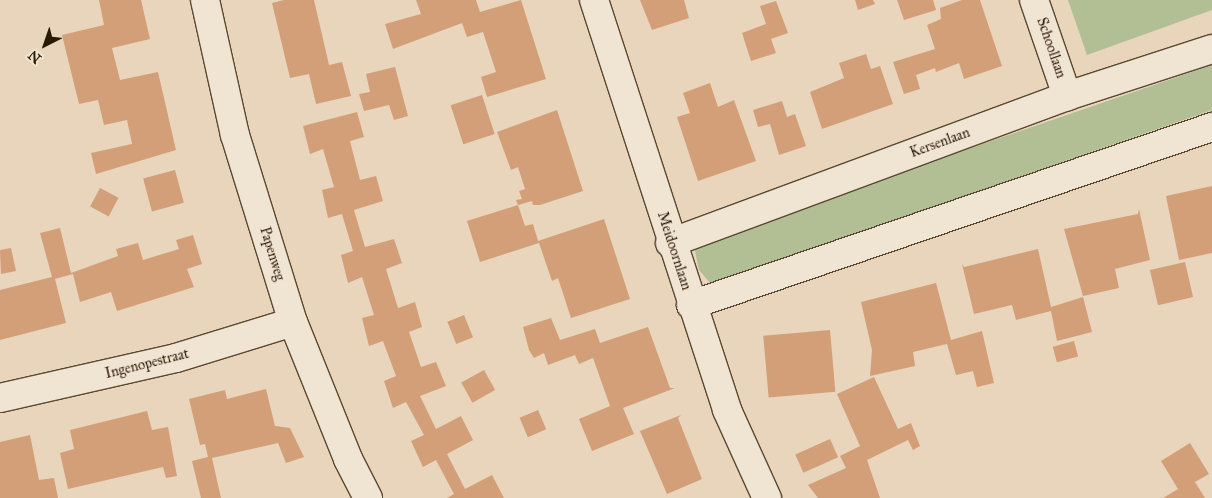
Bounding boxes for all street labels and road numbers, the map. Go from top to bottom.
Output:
street label: Schoollaan [1033,16,1069,80]
street label: Kersenlaan [908,124,972,162]
street label: Meidoornlaan [653,210,695,292]
street label: Papenweg [256,225,288,283]
street label: Ingenopestraat [103,345,191,383]

